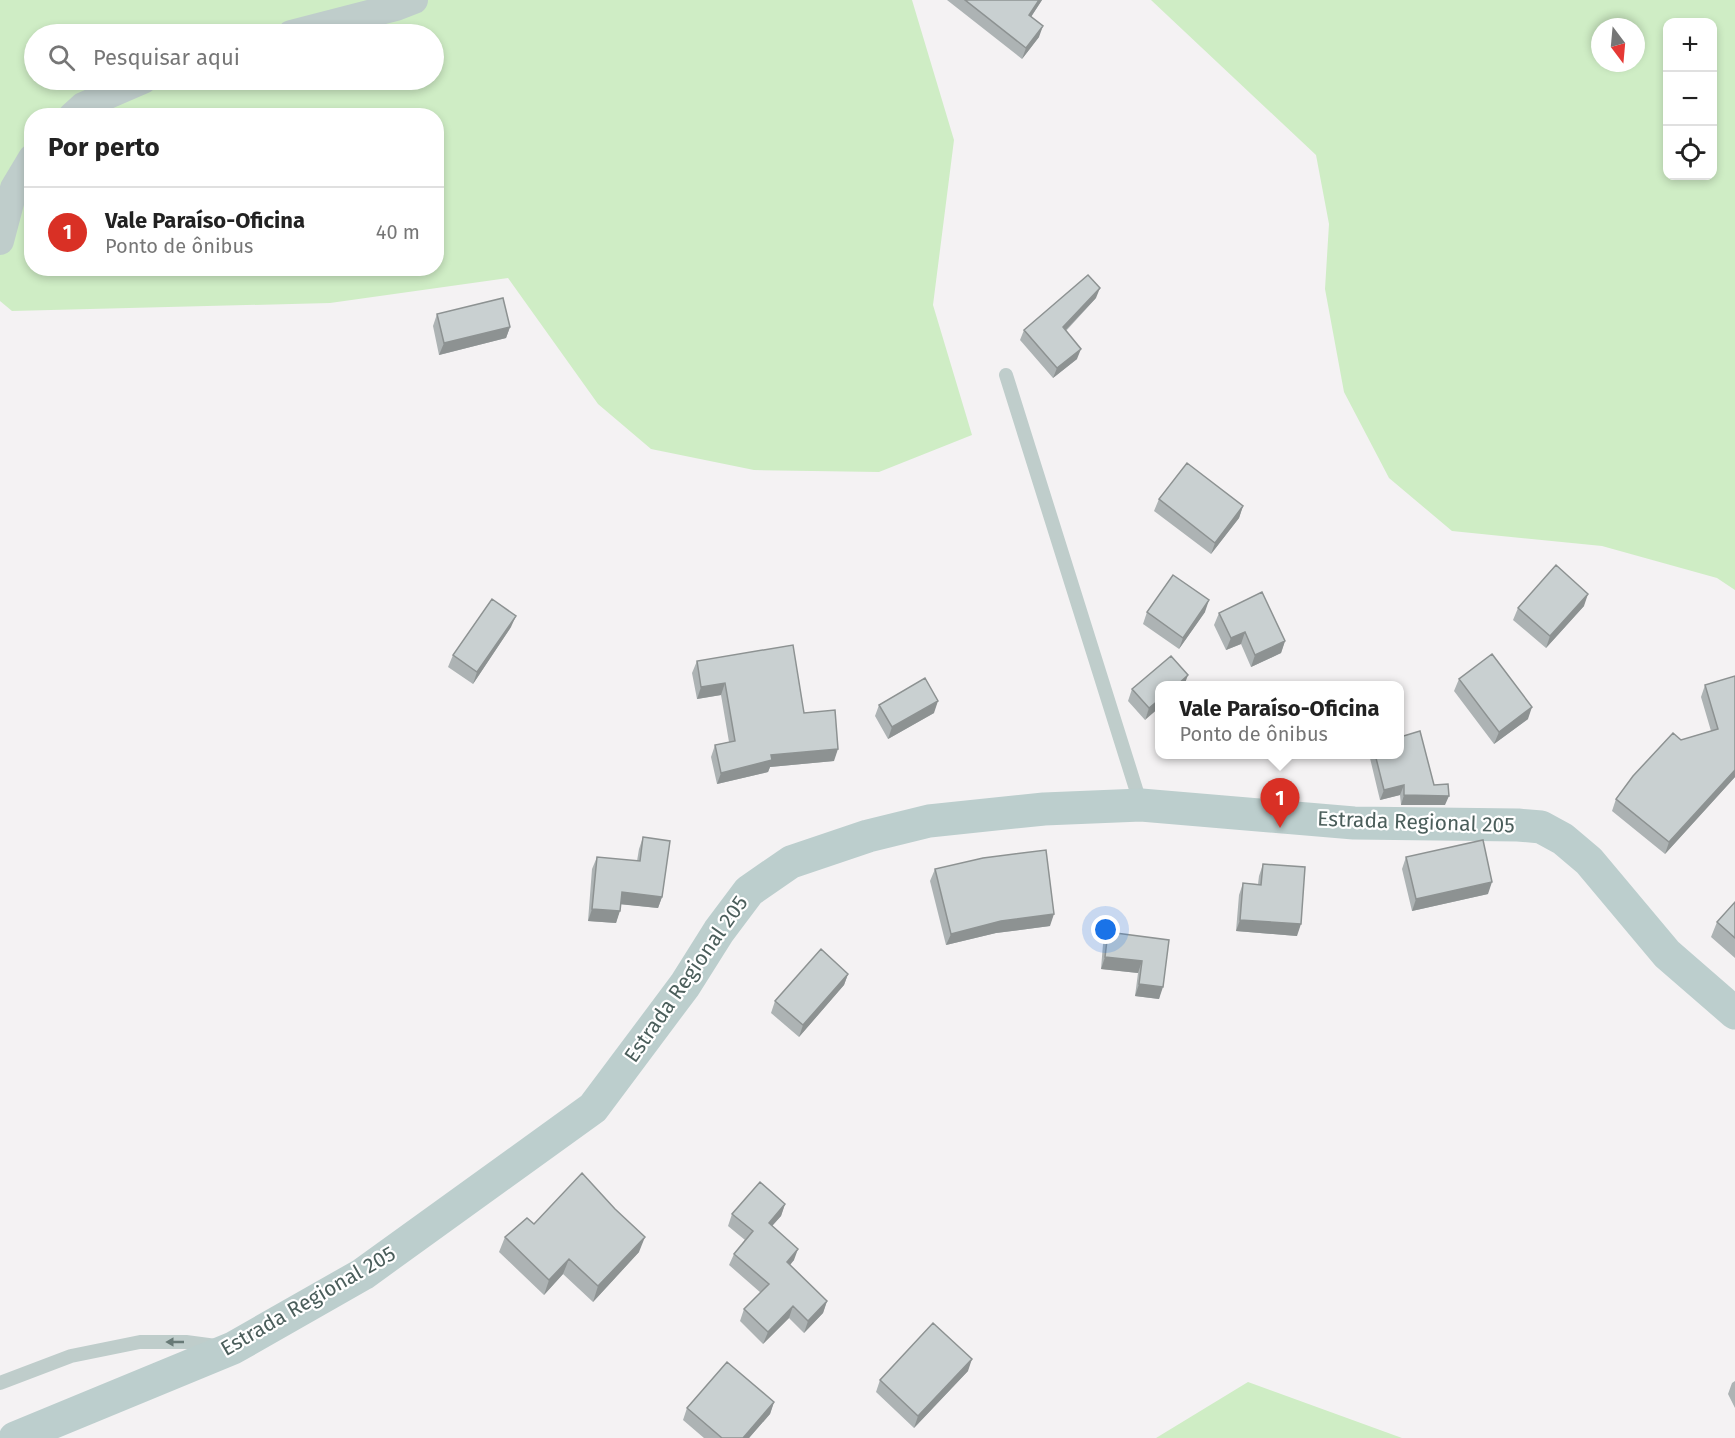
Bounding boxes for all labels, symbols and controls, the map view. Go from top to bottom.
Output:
north arrow [1591,18,1645,72]
map controls [1663,18,1717,180]
button: + [1663,18,1717,72]
search box [24,24,444,90]
icon: search [45,41,78,74]
text: Pesquisar aqui [93,44,240,71]
button: − [1663,72,1717,126]
button: locate [1663,126,1717,180]
text: Por perto [48,132,160,163]
text: Vale Paraíso-Oficina [105,207,305,234]
text: 1 [63,220,72,244]
text: 40 m [376,220,420,244]
text: Ponto de ônibus [105,234,253,258]
popup [1155,681,1404,759]
text: Vale Paraíso-Oficina [1179,695,1380,722]
text: Ponto de ônibus [1179,722,1328,746]
pin: 1 [1260,778,1300,828]
street label: Estrada Regional 205 [1317,806,1515,838]
street label: Estrada Regional 205 [619,891,753,1067]
your location [1091,915,1120,944]
street label: Estrada Regional 205 [216,1240,400,1362]
one-way arrow [165,1337,184,1347]

